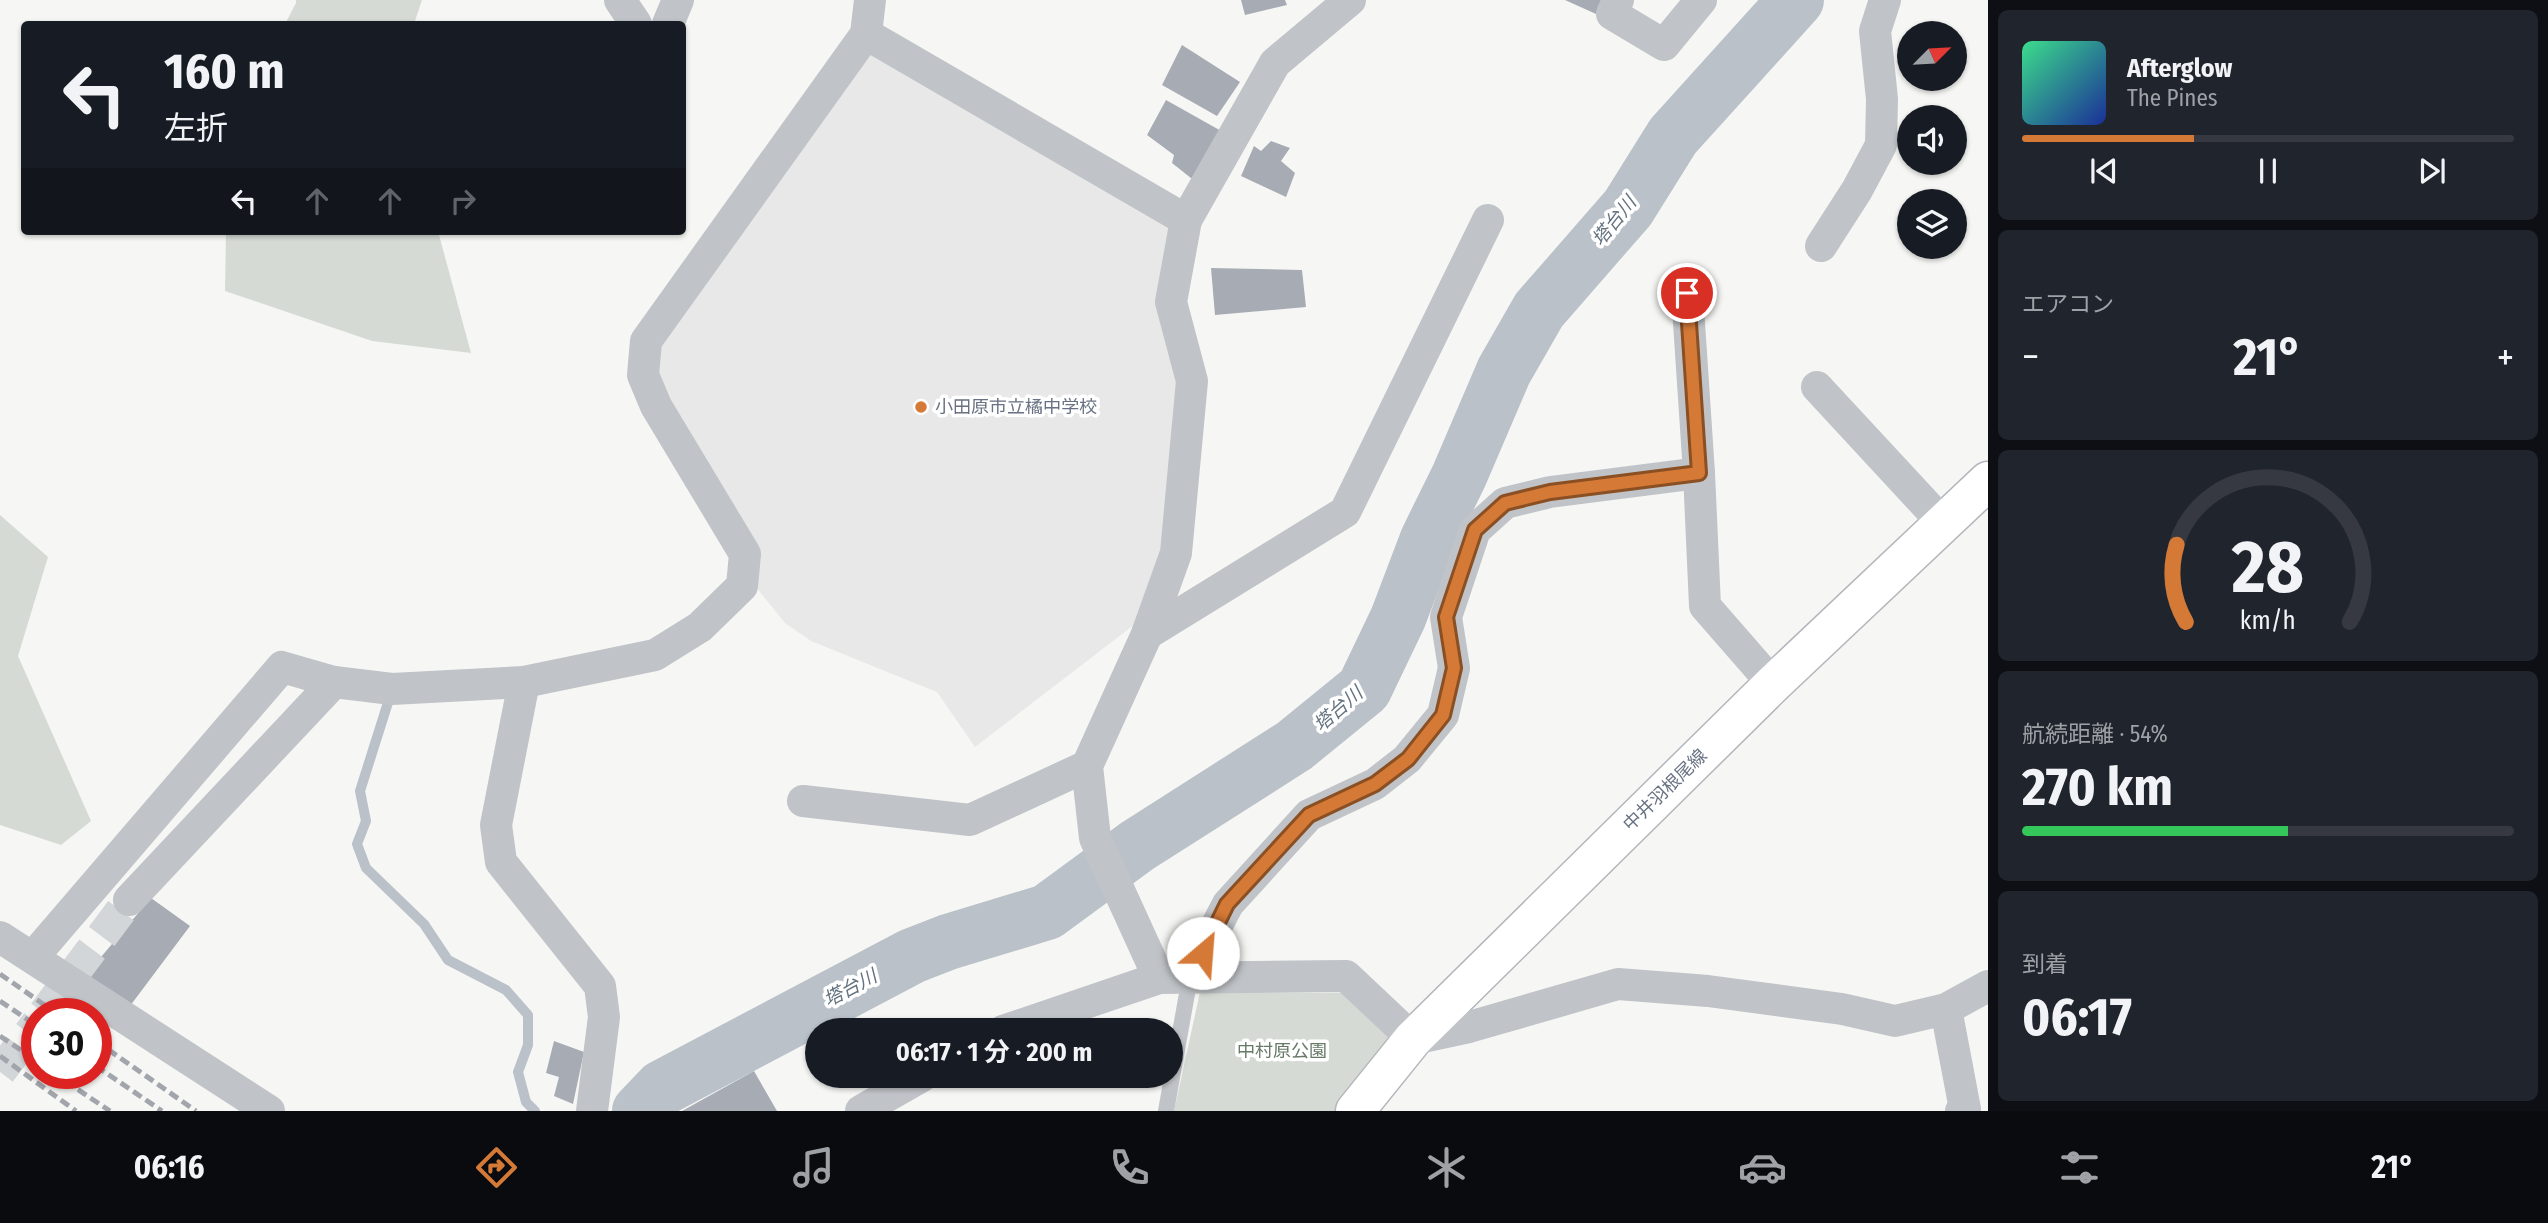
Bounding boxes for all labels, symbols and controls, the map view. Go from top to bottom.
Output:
north arrow [1897,21,1967,91]
map controls [1897,21,1967,259]
text: 160 m [164,42,285,101]
icon: left [49,49,140,140]
text: Afterglow [2127,53,2232,84]
text: The Pines [2127,84,2218,112]
button: sound [1897,105,1967,175]
text: 左折 [164,109,228,147]
icon: previous [2085,152,2123,190]
icon: pause [2249,152,2287,190]
icon: next [2413,152,2451,190]
icon: left [225,182,263,220]
icon: ahead [298,182,336,220]
icon: ahead [371,182,409,220]
icon: right [444,182,482,220]
button: layers [1897,189,1967,259]
water label: 塔台川 [1587,190,1642,250]
pin [1657,263,1717,323]
icon: arrive [1668,274,1706,312]
text: エアコン [2022,290,2114,318]
text: 21° [2233,326,2303,389]
text: − [2022,334,2039,380]
text: + [2497,334,2514,380]
place label: 小田原市立橘中学校 [935,396,1097,418]
marker: 小田原市立橘中学校 [913,399,929,415]
text: 28 [2231,524,2304,611]
text: km/h [2240,605,2296,635]
water label: 塔台川 [1309,680,1369,736]
text: 航続距離 · 54% [2022,720,2168,748]
street label: 中井羽根尾線 [1619,745,1711,835]
text: 270 km [2022,756,2173,819]
position arrow [1166,916,1240,990]
text: 到着 [2022,950,2068,978]
water label: 塔台川 [819,964,882,1012]
text: 06:17 [2022,986,2132,1049]
speed limit sign: 30 [21,998,112,1089]
text: 06:17 · 1 分 · 200 m [896,1037,1092,1068]
park label: 中村原公園 [1237,1040,1327,1062]
icon: directions [472,1143,521,1192]
icon: music [789,1143,838,1192]
icon: phone [1105,1143,1154,1192]
icon: climate [1422,1143,1471,1192]
icon: car [1738,1143,1787,1192]
icon: filters [2055,1143,2104,1192]
text: 06:16 [134,1148,205,1186]
text: 21° [2371,1148,2414,1186]

